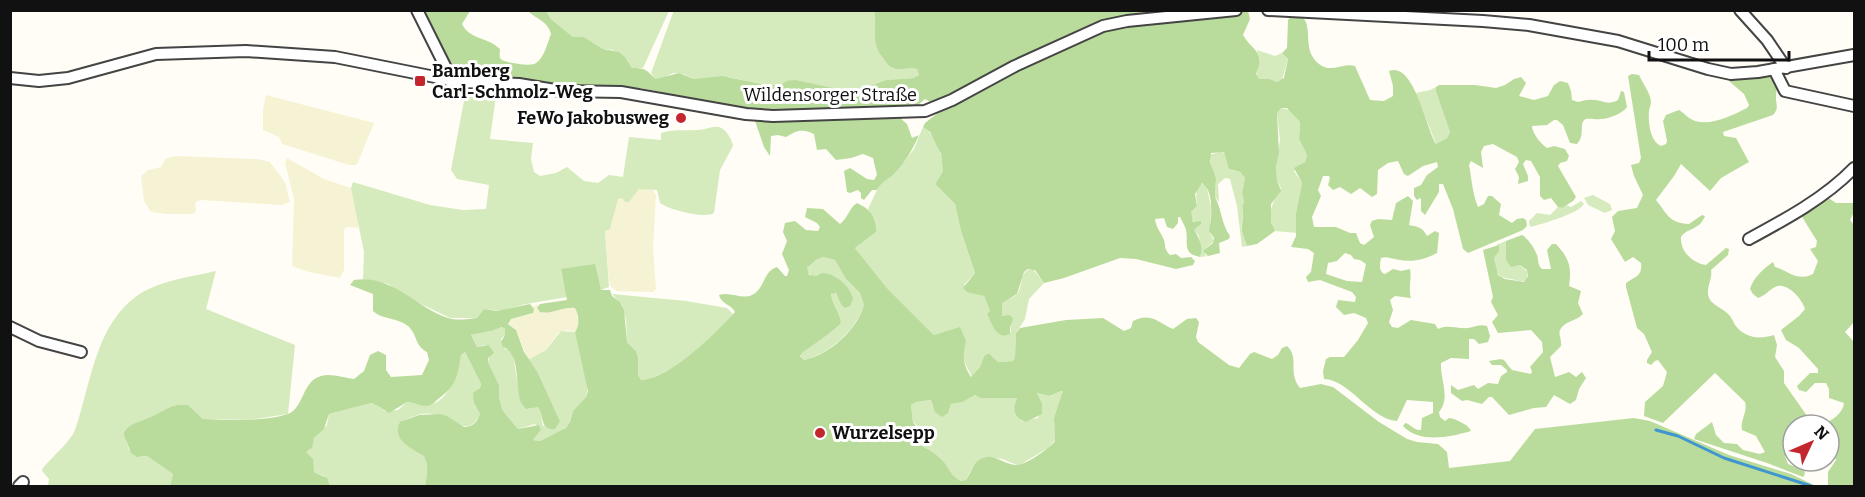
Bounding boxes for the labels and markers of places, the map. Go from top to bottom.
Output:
place label: Bamberg Carl-Schmolz-Weg [432,60,593,103]
marker: Bamberg Carl-Schmolz-Weg [413,74,427,88]
place label: FeWo Jakobusweg [517,107,670,129]
marker: FeWo Jakobusweg [674,111,688,125]
place label: Wurzelsepp [832,422,935,444]
marker: Wurzelsepp [813,426,827,440]

